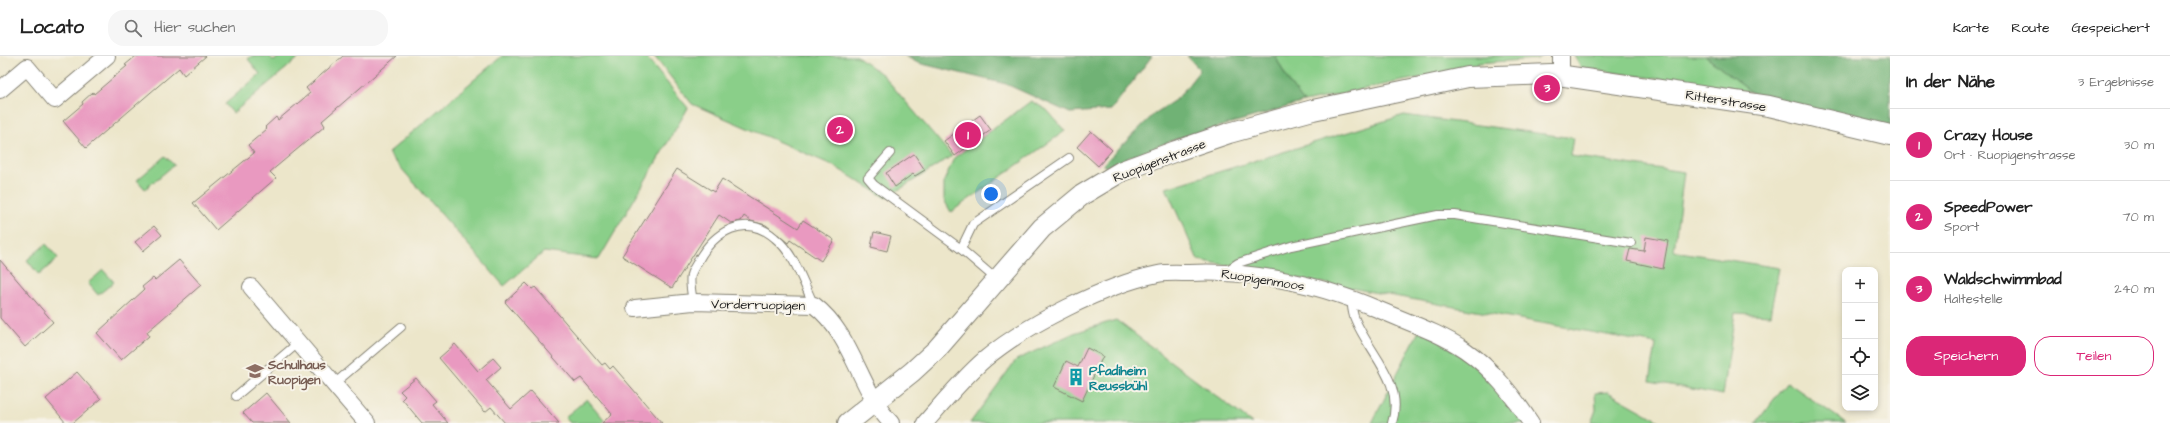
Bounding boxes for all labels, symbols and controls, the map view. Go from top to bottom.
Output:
search box [108,10,388,46]
text: Locato [20,14,84,41]
icon: search [122,17,144,39]
text: Hier suchen [154,17,235,38]
text: Karte [1953,18,1989,38]
text: Route [2011,18,2049,38]
text: Gespeichert [2071,18,2150,38]
text: In der Nähe [1906,70,1995,94]
pin: 3 [1534,73,1560,103]
text: 3 Ergebnisse [2078,73,2154,91]
street label: Ritterstrasse [1684,86,1768,116]
pin: 2 [827,115,853,145]
pin: 1 [955,120,981,150]
text: Crazy House [1944,125,2033,146]
street label: Ruopigenstrasse [1110,135,1209,188]
text: 1 [1918,136,1920,154]
text: 30 m [2124,136,2154,154]
text: Ort · Ruopigenstrasse [1944,146,2076,164]
your location [981,184,1001,204]
text: SpeedPower [1944,197,2032,218]
text: 2 [1915,208,1923,226]
text: 70 m [2122,208,2154,226]
text: Sport [1944,218,1979,236]
street label: Ruopigenmoos [1220,265,1306,297]
map controls [1842,267,1878,411]
button: + [1842,267,1878,303]
text: Waldschwimmbad [1944,269,2062,290]
text: 3 [1916,280,1922,298]
text: 240 m [2114,280,2154,298]
text: Haltestelle [1944,290,2003,308]
street label: Vorderruopigen [711,295,806,316]
button: − [1842,303,1878,339]
button: Speichern [1906,336,2026,376]
button: Teilen [2034,336,2154,376]
button: locate [1842,339,1878,375]
place label: Schulhaus Ruopigen [267,356,326,391]
school or university icon: Schulhaus Ruopigen [245,361,265,381]
place label: Pfadiheim Reussbühl [1089,362,1147,395]
building icon: Pfadiheim Reussbühl [1066,367,1086,387]
button: layers [1842,375,1878,411]

